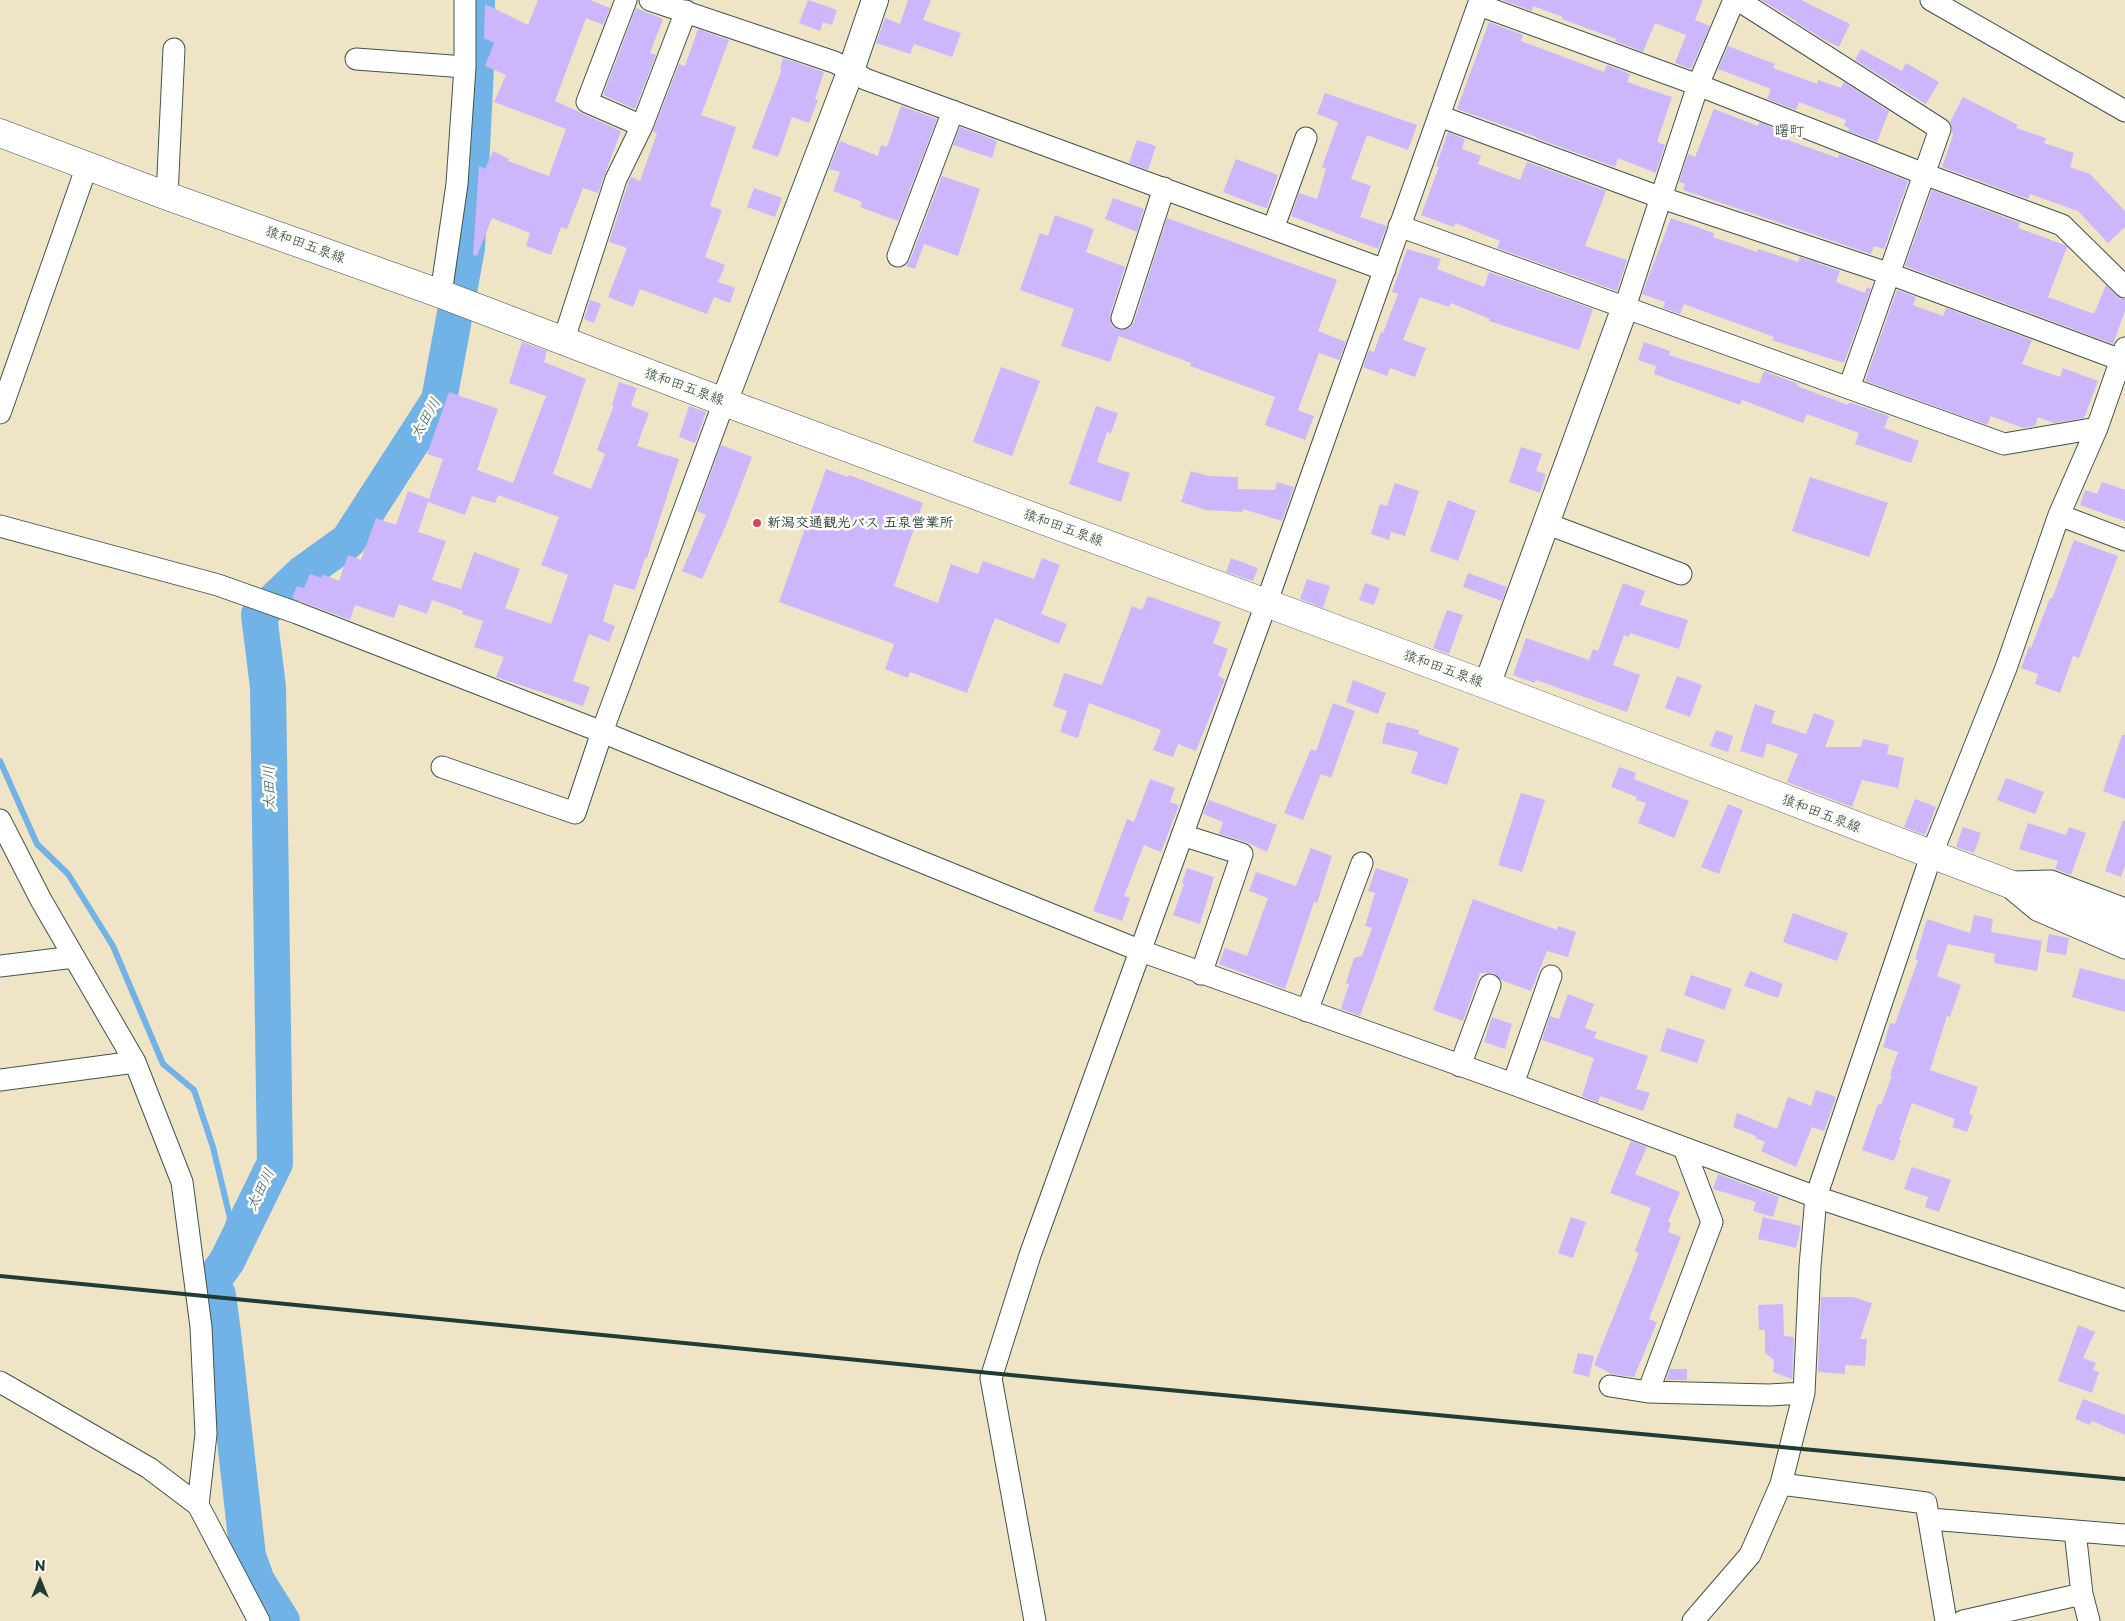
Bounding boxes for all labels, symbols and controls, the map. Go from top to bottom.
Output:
district label: 曙町 [1774,123,1804,141]
street label: 猿和田五泉線 [263,223,347,267]
street label: 猿和田五泉線 [642,365,726,409]
water label: 太田川 [407,395,445,443]
street label: 猿和田五泉線 [1021,506,1105,550]
place label: 新潟交通観光バス 五泉営業所 [767,515,953,531]
marker: 新潟交通観光バス 五泉営業所 [751,517,763,529]
street label: 猿和田五泉線 [1401,647,1485,691]
water label: 太田川 [261,765,279,811]
street label: 猿和田五泉線 [1779,791,1863,837]
water label: 太田川 [243,1166,279,1214]
text: N [34,1555,46,1576]
north arrow [15,1556,65,1606]

